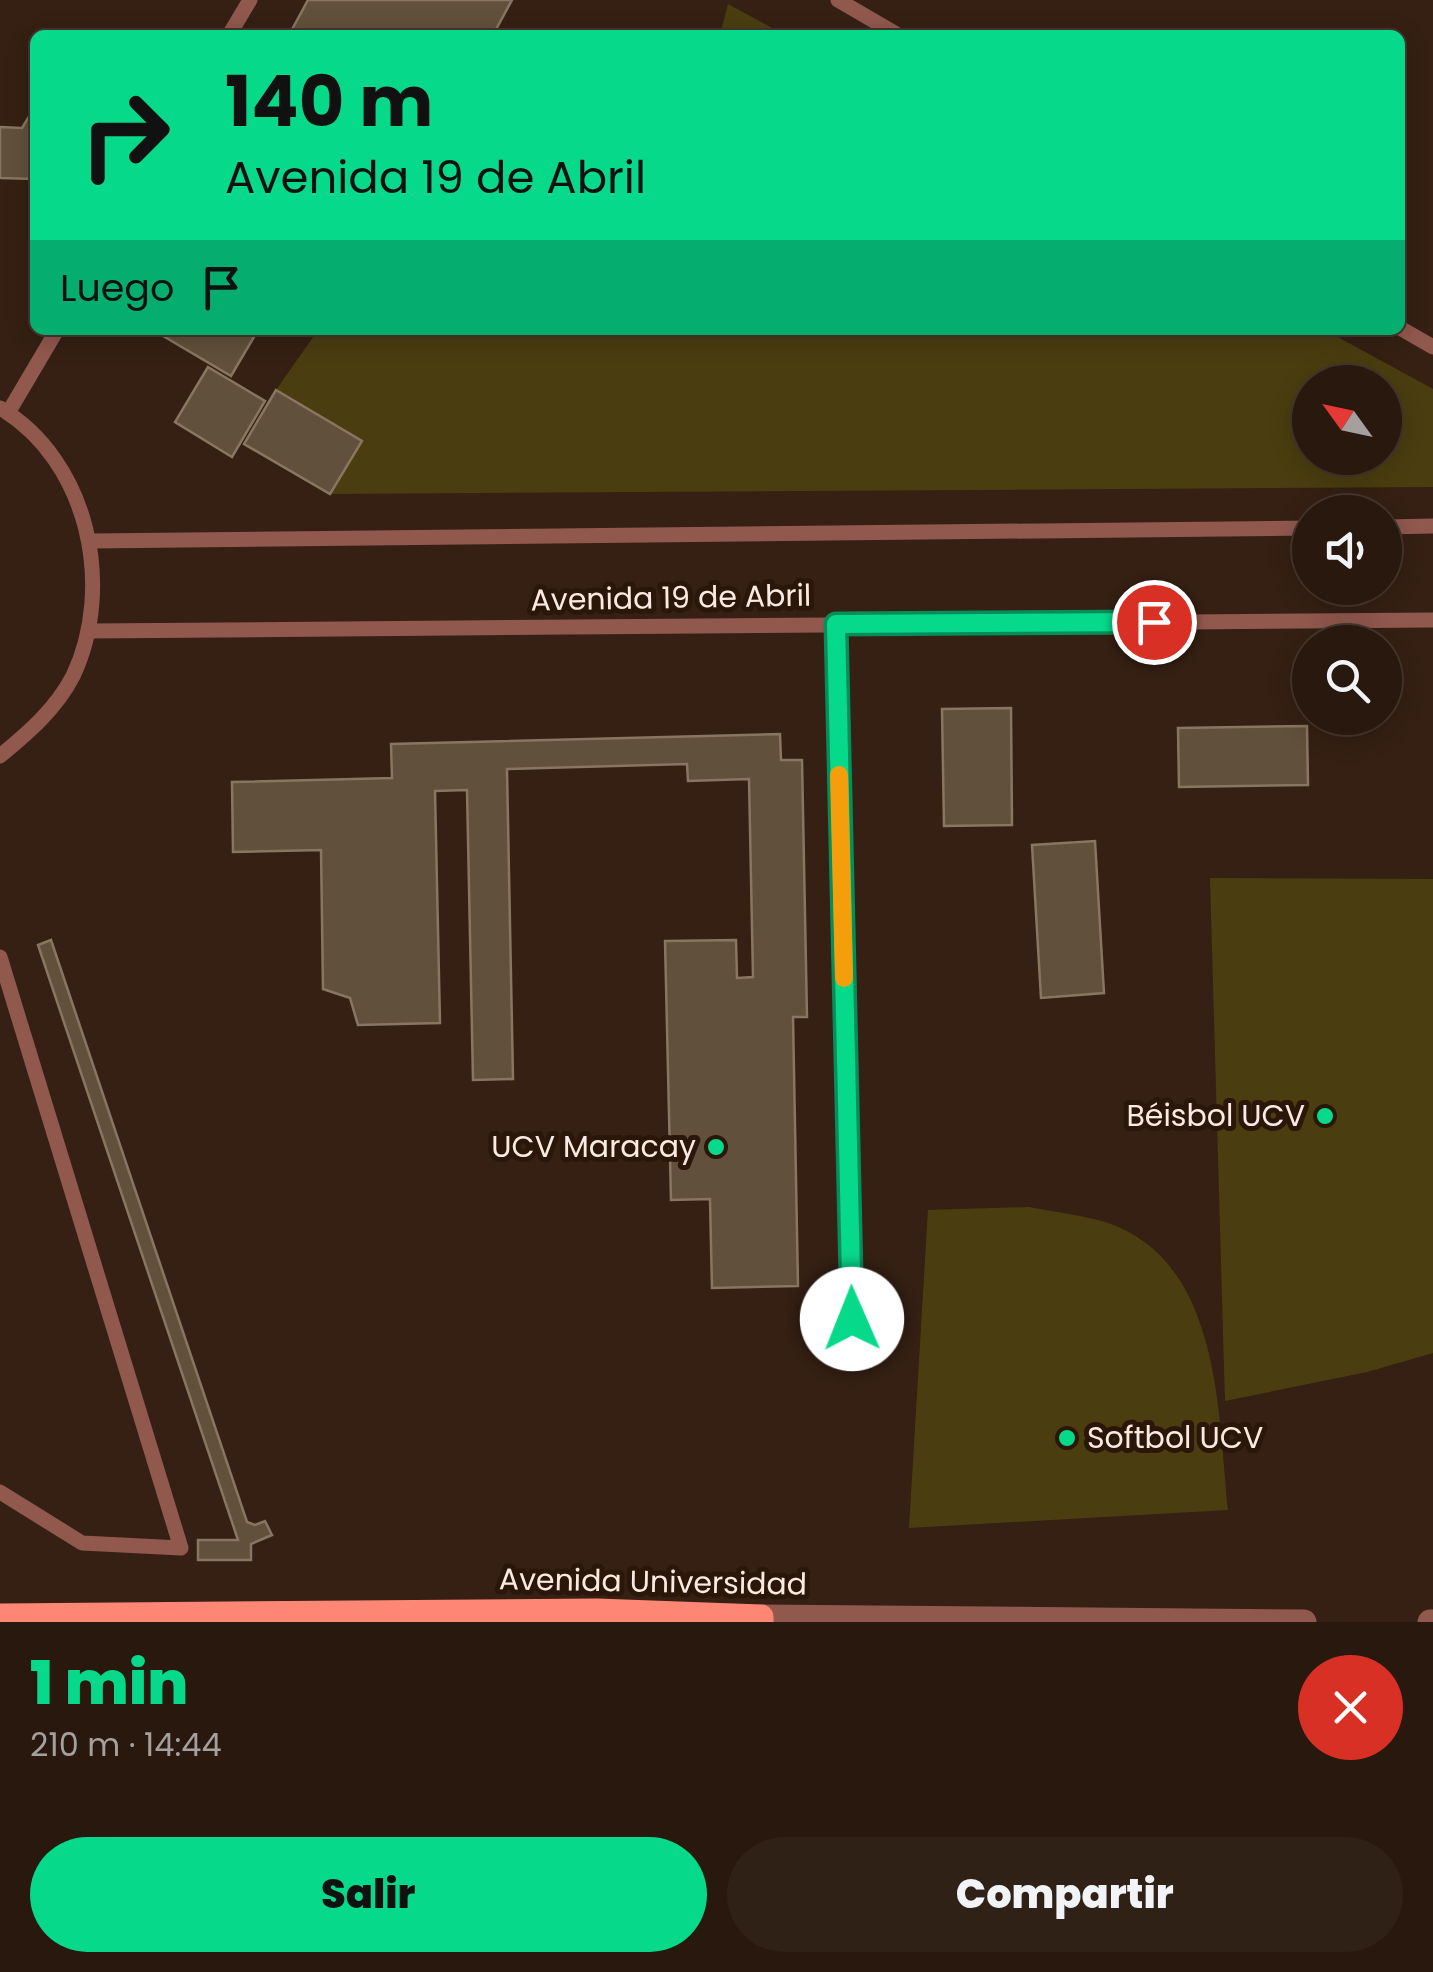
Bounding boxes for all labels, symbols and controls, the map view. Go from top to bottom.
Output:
text: 140 m [225,52,433,151]
icon: right [60,70,190,200]
text: Avenida 19 de Abril [225,146,646,209]
icon: arrive [194,260,249,315]
text: Luego [60,261,174,314]
north arrow [1292,365,1402,475]
map controls [1292,365,1402,735]
button: sound [1292,495,1402,605]
street label: Avenida 19 de Abril [530,574,812,621]
pin [1112,580,1197,665]
icon: arrive [1127,595,1182,650]
button: search [1292,625,1402,735]
place label: Béisbol UCV [1126,1094,1305,1137]
marker: Béisbol UCV [1314,1105,1336,1127]
place label: UCV Maracay [491,1125,696,1168]
marker: UCV Maracay [705,1136,727,1158]
position arrow [800,1267,904,1371]
place label: Softbol UCV [1087,1416,1263,1459]
marker: Softbol UCV [1056,1427,1078,1449]
street label: Avenida Universidad [499,1557,807,1606]
text: 1 min [30,1641,188,1725]
button: close [1298,1655,1403,1760]
text: 210 m · 14:44 [30,1722,222,1767]
button: Salir [30,1837,707,1952]
button: Compartir [727,1837,1403,1952]

